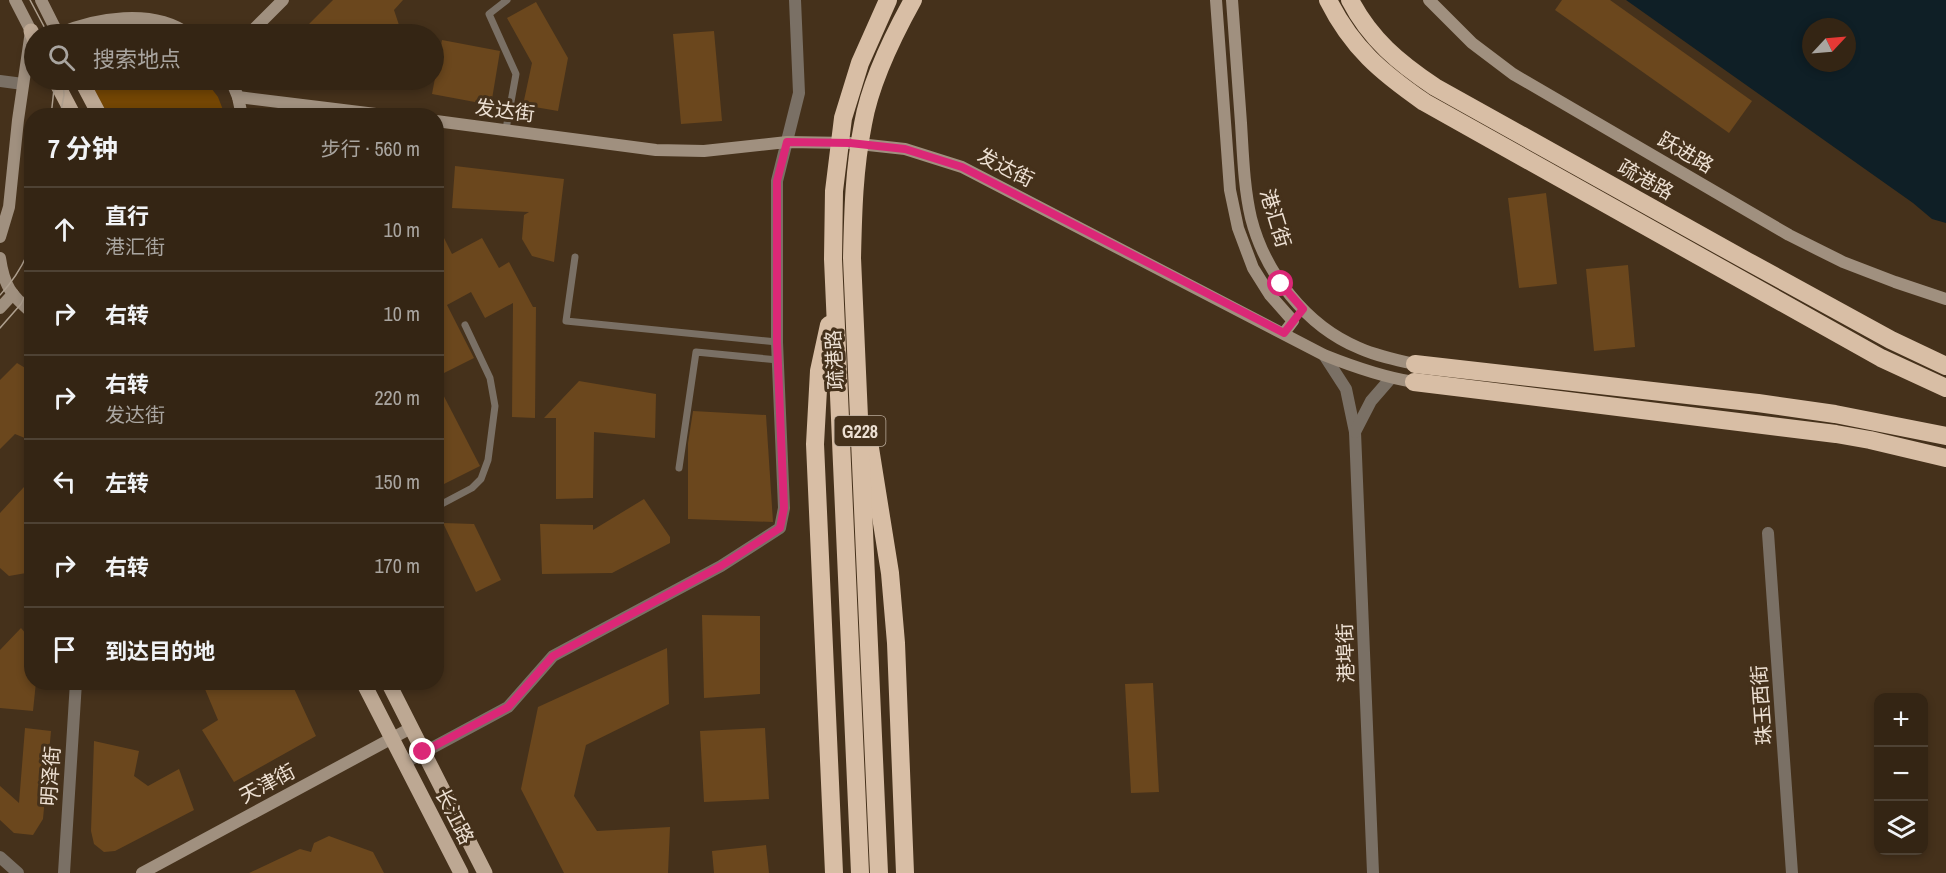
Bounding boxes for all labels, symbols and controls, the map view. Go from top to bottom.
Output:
north arrow [1802,18,1856,72]
search box [24,24,444,90]
icon: search [45,41,78,74]
text: 搜索地点 [93,44,181,74]
street label: 发达街 [474,93,536,127]
street label: 跃进路 [1653,125,1719,179]
text: 7 分钟 [48,131,118,166]
text: 步行 · 560 m [321,135,420,162]
street label: 发达街 [973,141,1039,193]
street label: 疏港路 [1613,153,1679,205]
street label: 港汇街 [1254,185,1298,251]
text: 直行 [105,201,149,231]
icon: ahead [48,213,81,246]
text: 10 m [384,216,420,243]
text: 港汇街 [105,233,165,260]
route start [1267,270,1293,296]
icon: right [48,297,81,330]
text: 右转 [105,300,149,330]
text: 10 m [384,300,420,327]
street label: 疏港路 [819,329,849,391]
text: 右转 [105,369,149,399]
icon: right [48,381,81,414]
text: 220 m [374,384,420,411]
text: 发达街 [105,401,165,428]
road number: G228 [834,416,886,446]
icon: left [48,465,81,498]
text: 左转 [105,468,149,498]
text: 150 m [374,468,420,495]
icon: right [48,549,81,582]
text: 右转 [105,552,149,582]
text: 170 m [374,552,420,579]
street label: 港埠街 [1330,623,1360,683]
icon: arrive [48,633,81,666]
text: 到达目的地 [105,636,215,666]
street label: 珠玉西街 [1745,664,1777,746]
map controls [1874,693,1928,855]
button: + [1874,693,1928,747]
route end [409,738,435,764]
street label: 明泽街 [34,745,66,807]
button: − [1874,747,1928,801]
street label: 天津街 [234,757,300,809]
street label: 长江路 [429,783,481,849]
button: layers [1874,801,1928,855]

